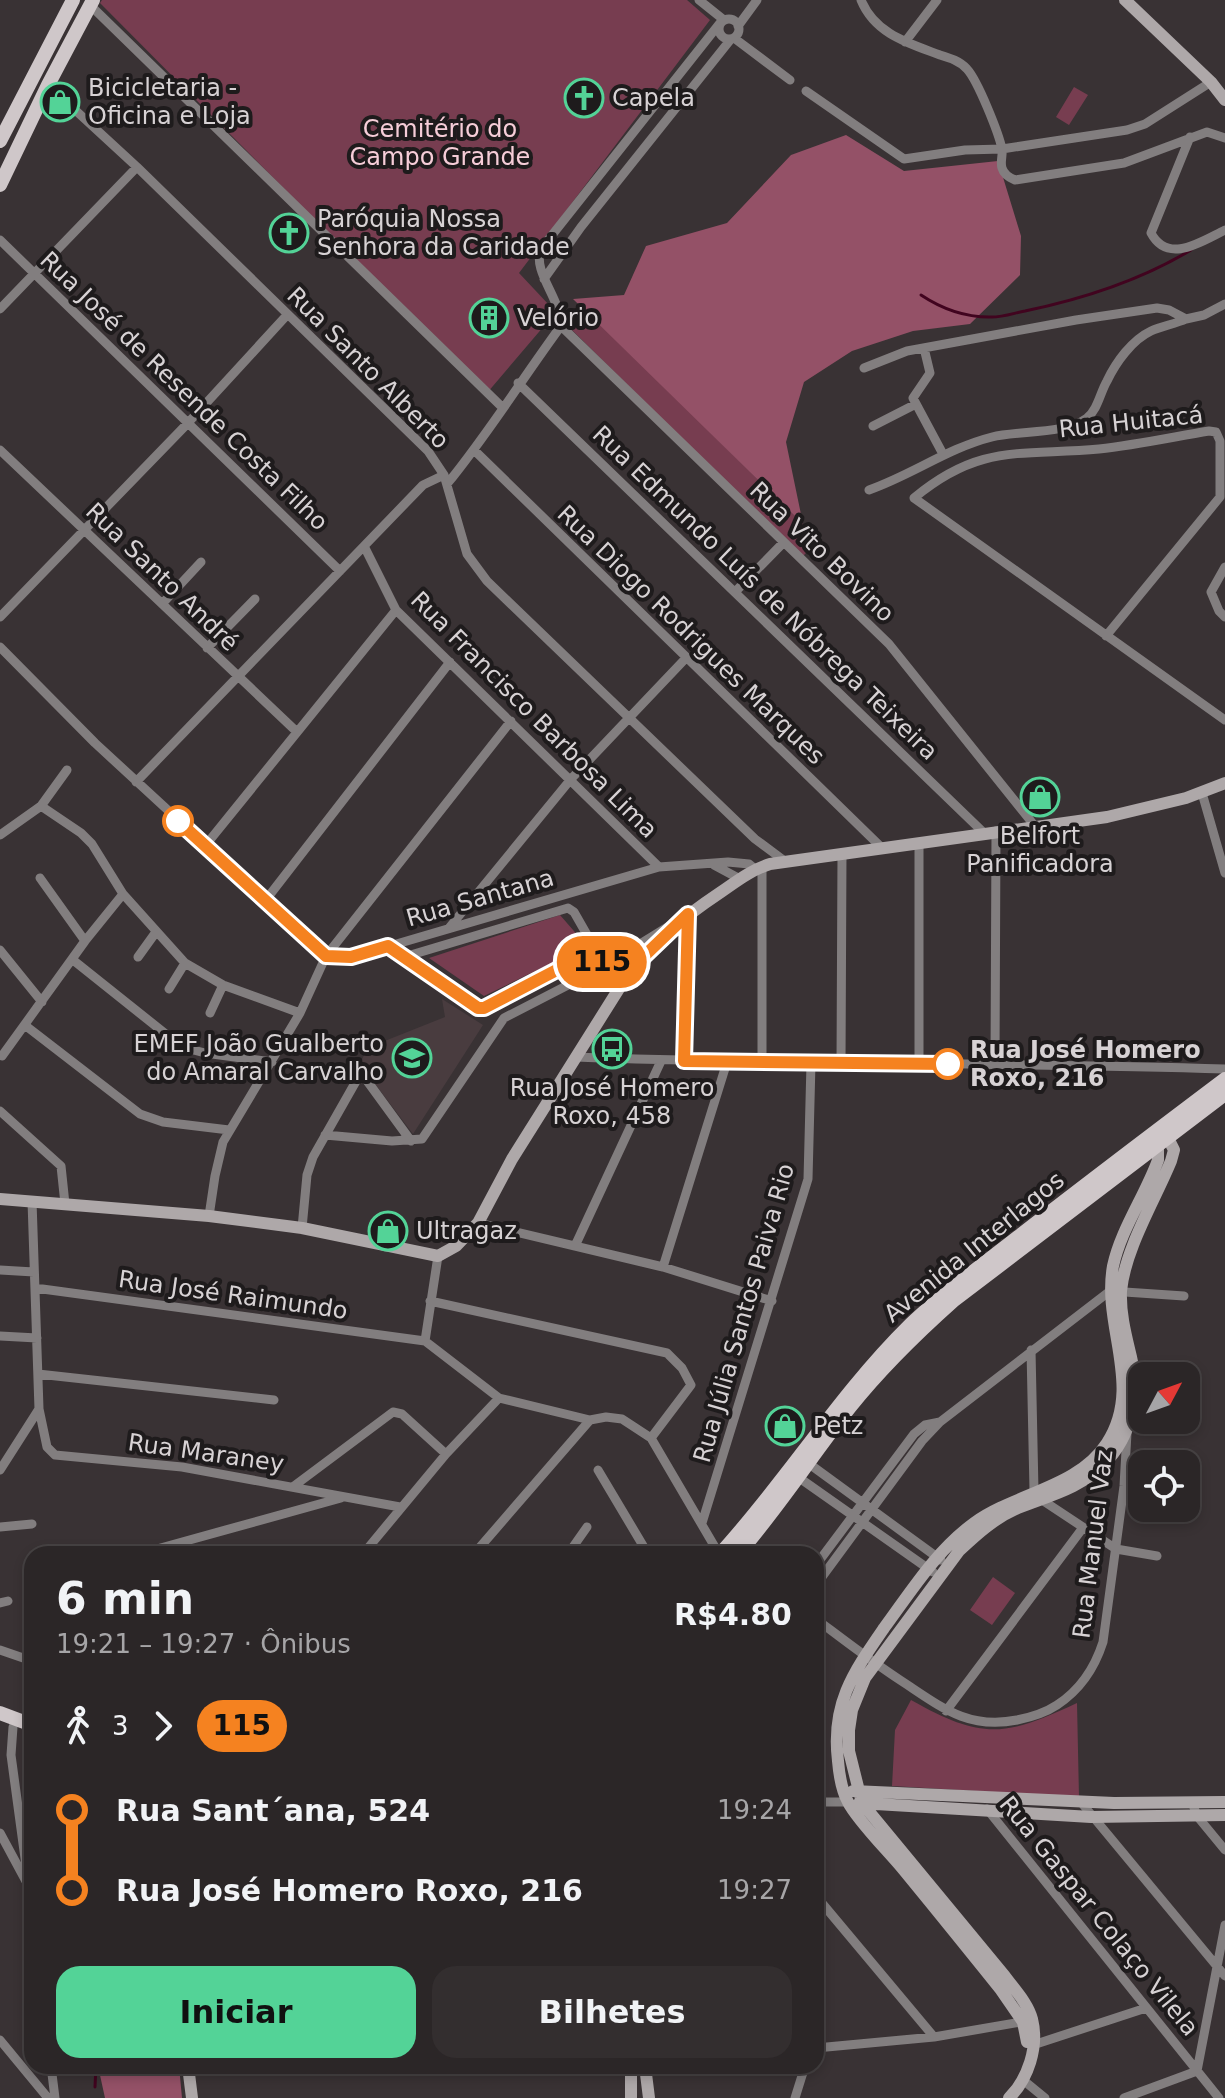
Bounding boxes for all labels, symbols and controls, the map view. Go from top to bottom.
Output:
place label: Bicicletaria - Oficina e Loja [88,74,251,130]
church icon: Capela [563,77,605,119]
shop icon: Bicicletaria - Oficina e Loja [39,81,81,123]
place label: Capela [612,84,695,112]
park label: Cemitério do Campo Grande [350,115,530,171]
place label: Paróquia Nossa Senhora da Caridade [317,205,570,261]
church icon: Paróquia Nossa Senhora da Caridade [268,212,310,254]
street label: Rua José de Resende Costa Filho [34,246,334,536]
street label: Rua Santo Alberto [281,281,455,455]
building icon: Velório [468,297,510,339]
place label: Velório [517,304,599,332]
street label: Rua Huitacá [1057,400,1205,444]
street label: Rua Edmundo Luís de Nóbrega Teixeira [587,420,943,766]
street label: Rua Vito Bovino [744,476,900,628]
street label: Rua Santo André [80,497,244,657]
street label: Rua Diogo Rodrigues Marques [552,500,830,770]
street label: Rua Francisco Barbosa Lima [405,586,663,844]
shop icon: Belfort Panificadora [1019,776,1061,818]
unlabelled marker [163,806,193,836]
place label: Belfort Panificadora [966,822,1114,878]
street label: Rua Santana [403,864,557,932]
line badge: 115 [556,936,648,988]
text: 115 [573,945,631,978]
bus stop icon: Rua José Homero Roxo, 458 [591,1028,633,1070]
place label: EMEF João Gualberto do Amaral Carvalho [134,1030,384,1086]
place label: Rua José Homero Roxo, 216 [970,1036,1201,1092]
school or university icon: EMEF João Gualberto do Amaral Carvalho [391,1037,433,1079]
marker: Rua José Homero Roxo, 216 [933,1049,963,1079]
place label: Rua José Homero Roxo, 458 [510,1074,714,1130]
street label: Rua Júlia Santos Paiva Rio [688,1160,800,1466]
street label: Avenida Interlagos [878,1166,1070,1328]
shop icon: Ultragaz [367,1210,409,1252]
place label: Ultragaz [416,1217,517,1245]
street label: Rua José Raimundo [117,1265,349,1325]
north arrow [1128,1362,1200,1434]
map controls [1128,1362,1200,1522]
shop icon: Petz [764,1405,806,1447]
place label: Petz [813,1412,863,1440]
street label: Rua Maraney [126,1428,286,1478]
street label: Rua Manuel Vaz [1068,1448,1118,1640]
button: locate [1128,1450,1200,1522]
text: 6 min [56,1573,194,1624]
text: R$4.80 [674,1597,792,1632]
text: 19:21 – 19:27 · Ônibus [56,1629,351,1659]
icon: walk [56,1704,100,1748]
icon: forward [141,1704,185,1748]
text: 115 [213,1709,271,1742]
text: 3 [112,1711,129,1741]
street label: Rua Gaspar Colaço Vilela [994,1791,1204,2041]
text: Rua Sant´ana, 524 [116,1793,430,1828]
text: 19:24 [717,1795,792,1825]
text: Rua José Homero Roxo, 216 [116,1873,583,1908]
text: 19:27 [717,1875,792,1905]
button: Iniciar [56,1966,416,2058]
button: Bilhetes [432,1966,792,2058]

